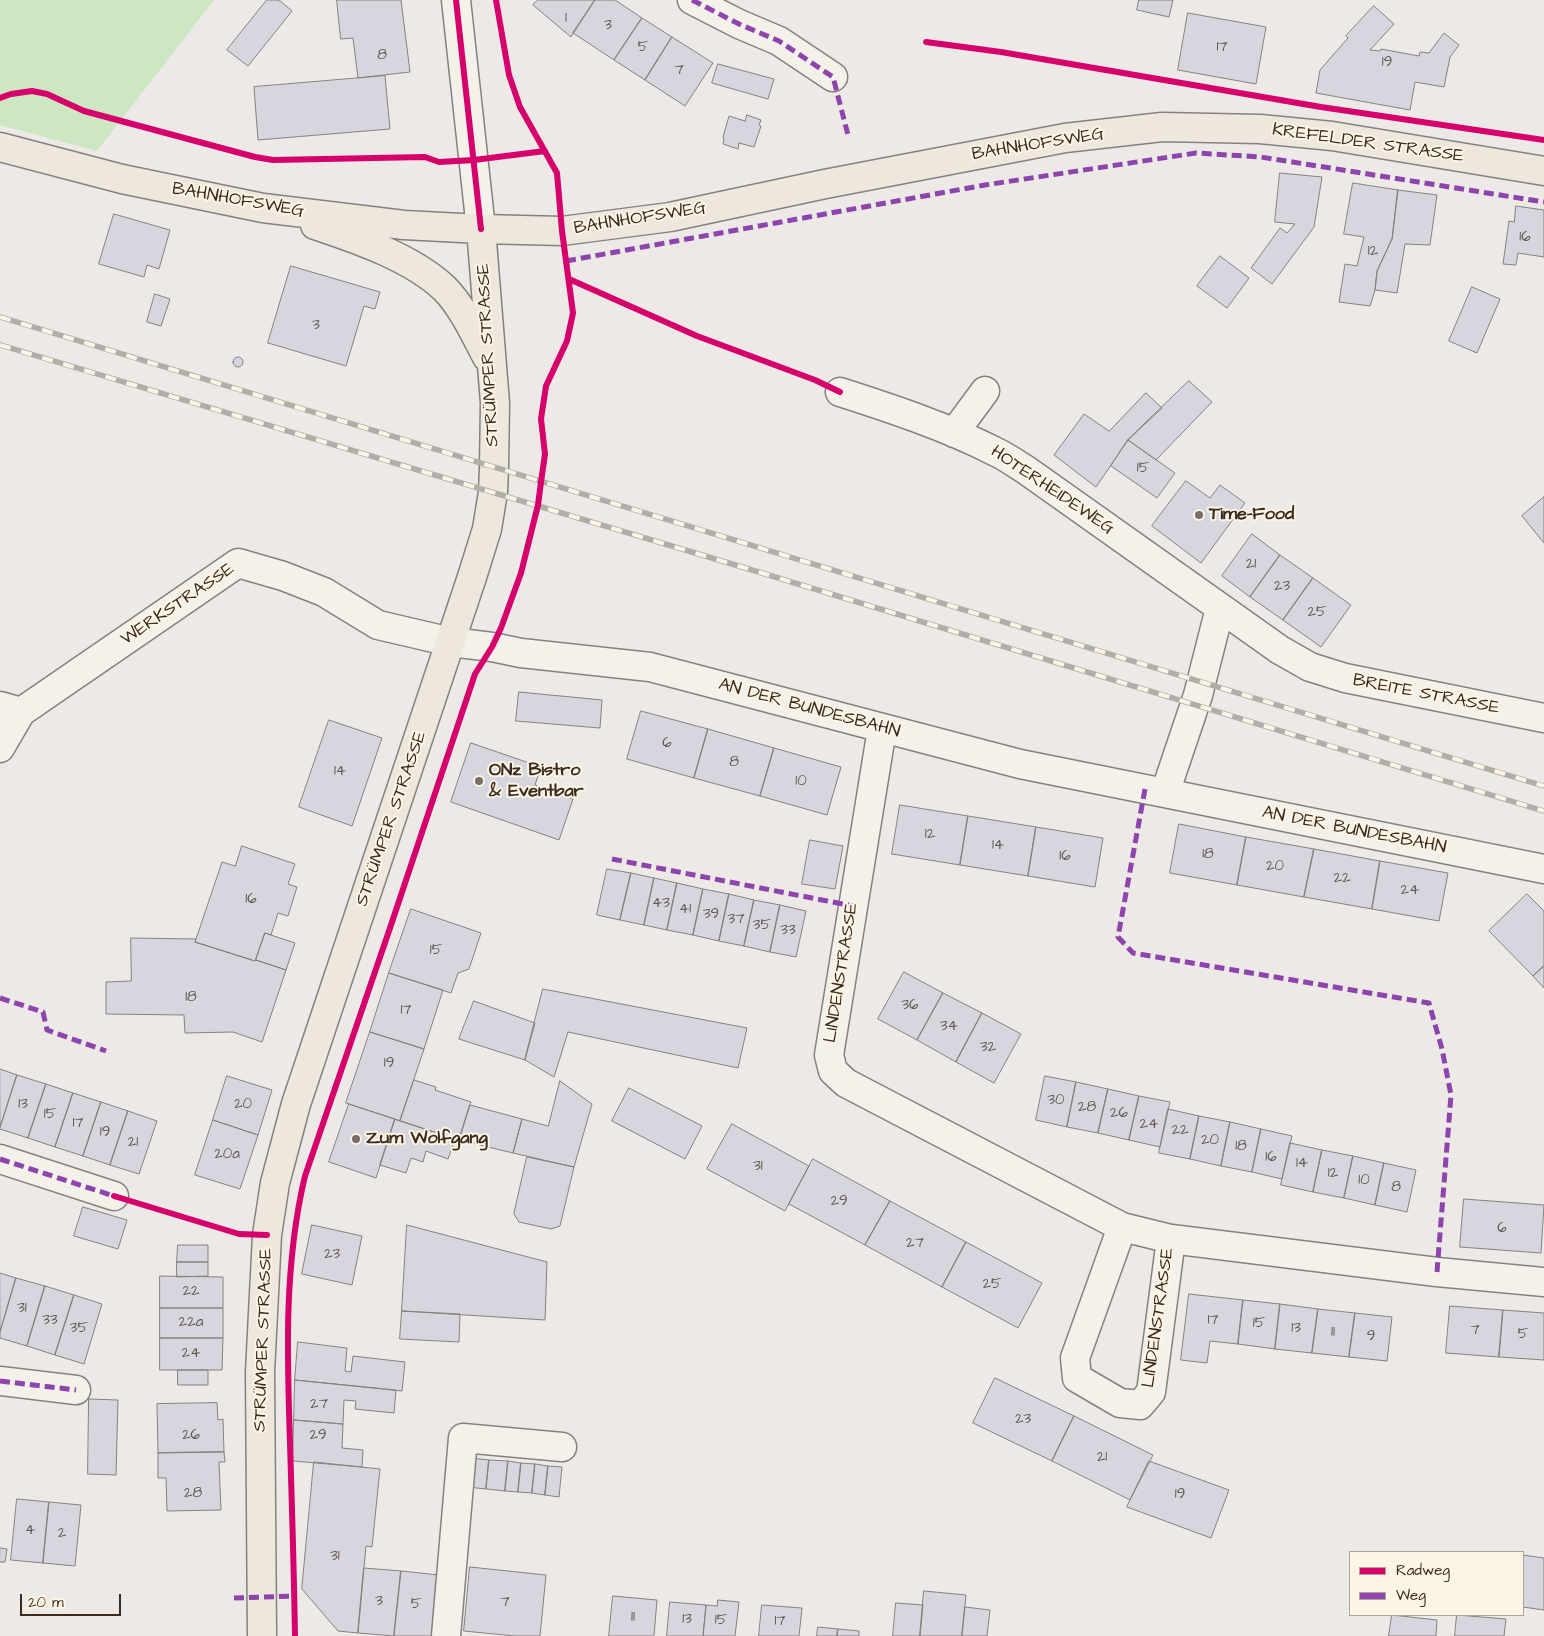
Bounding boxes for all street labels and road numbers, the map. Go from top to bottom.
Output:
street label: KREFELDER STRASSE [1271,120,1465,168]
street label: BAHNHOFSWEG [970,124,1106,166]
street label: BAHNHOFSWEG [170,179,306,223]
street label: BAHNHOFSWEG [572,198,708,240]
street label: STRÜMPER STRASSE [473,263,505,447]
street label: HOTERHEIDEWEG [986,442,1118,540]
street label: WERKSTRASSE [117,559,239,651]
street label: BREITE STRASSE [1351,670,1501,720]
street label: AN DER BUNDESBAHN [716,674,902,744]
street label: STRÜMPER STRASSE [352,729,432,909]
street label: AN DER BUNDESBAHN [1260,803,1448,859]
street label: LINDENSTRASSE [820,902,864,1044]
street label: LINDENSTRASSE [1138,1247,1180,1389]
street label: STRÜMPER STRASSE [250,1248,278,1432]

